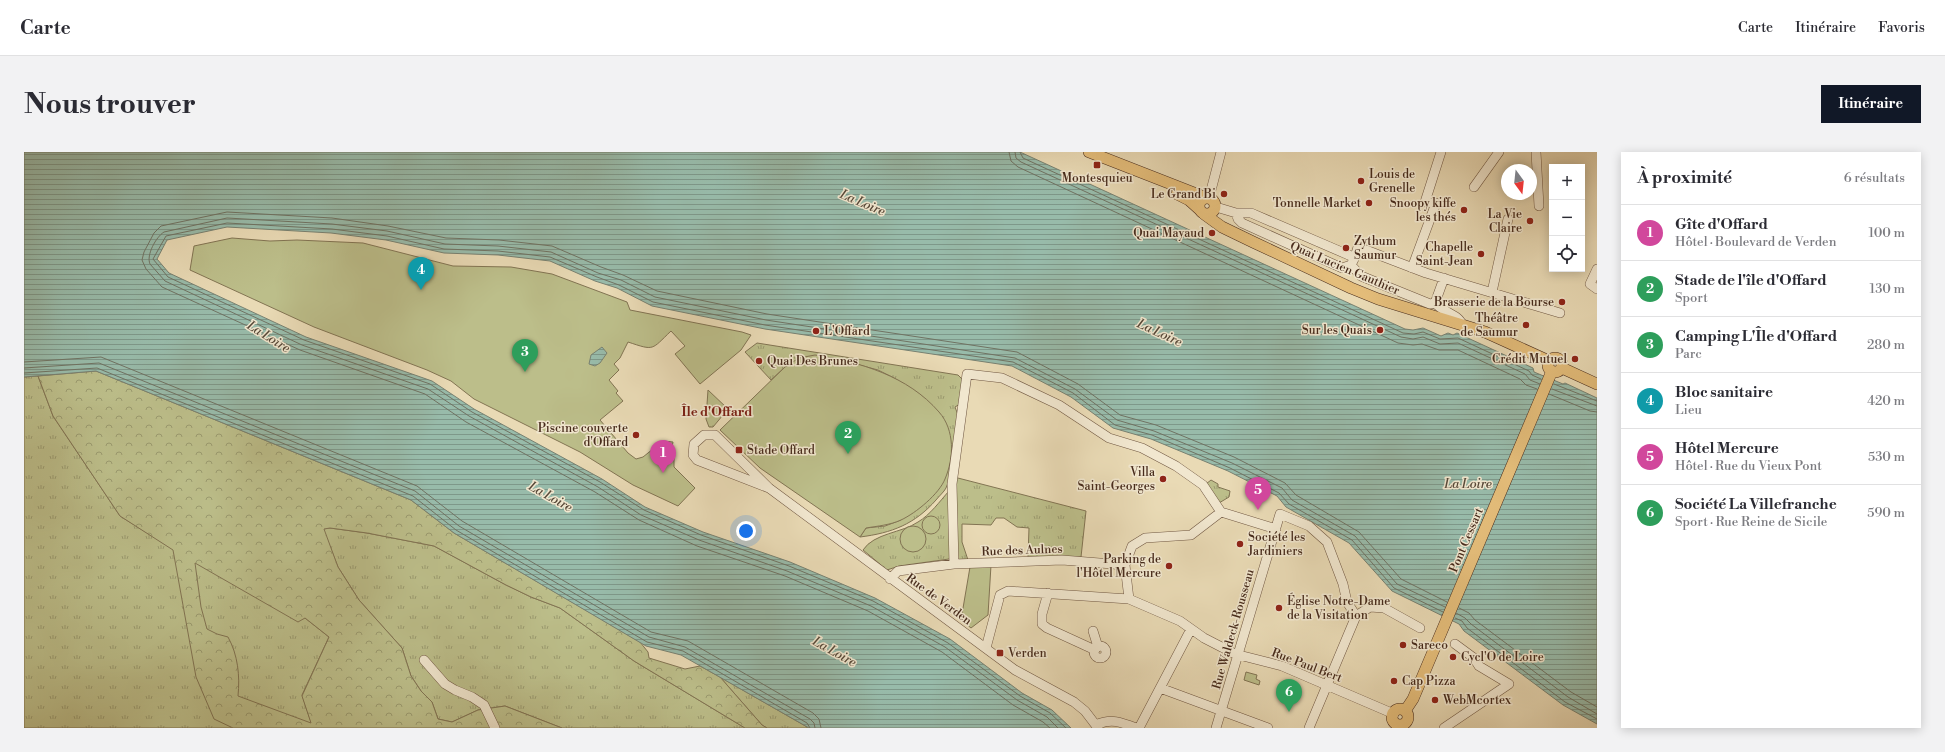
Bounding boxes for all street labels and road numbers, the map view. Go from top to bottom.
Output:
street label: Quai Lucien Gauthier [1288,239,1402,298]
street label: Pont Cessart [1446,505,1487,575]
street label: Rue des Aulnes [981,542,1063,559]
street label: Rue Waldeck-Rousseau [1209,567,1258,691]
street label: Rue de Verden [903,570,975,628]
street label: Rue Paul Bert [1269,645,1345,686]

